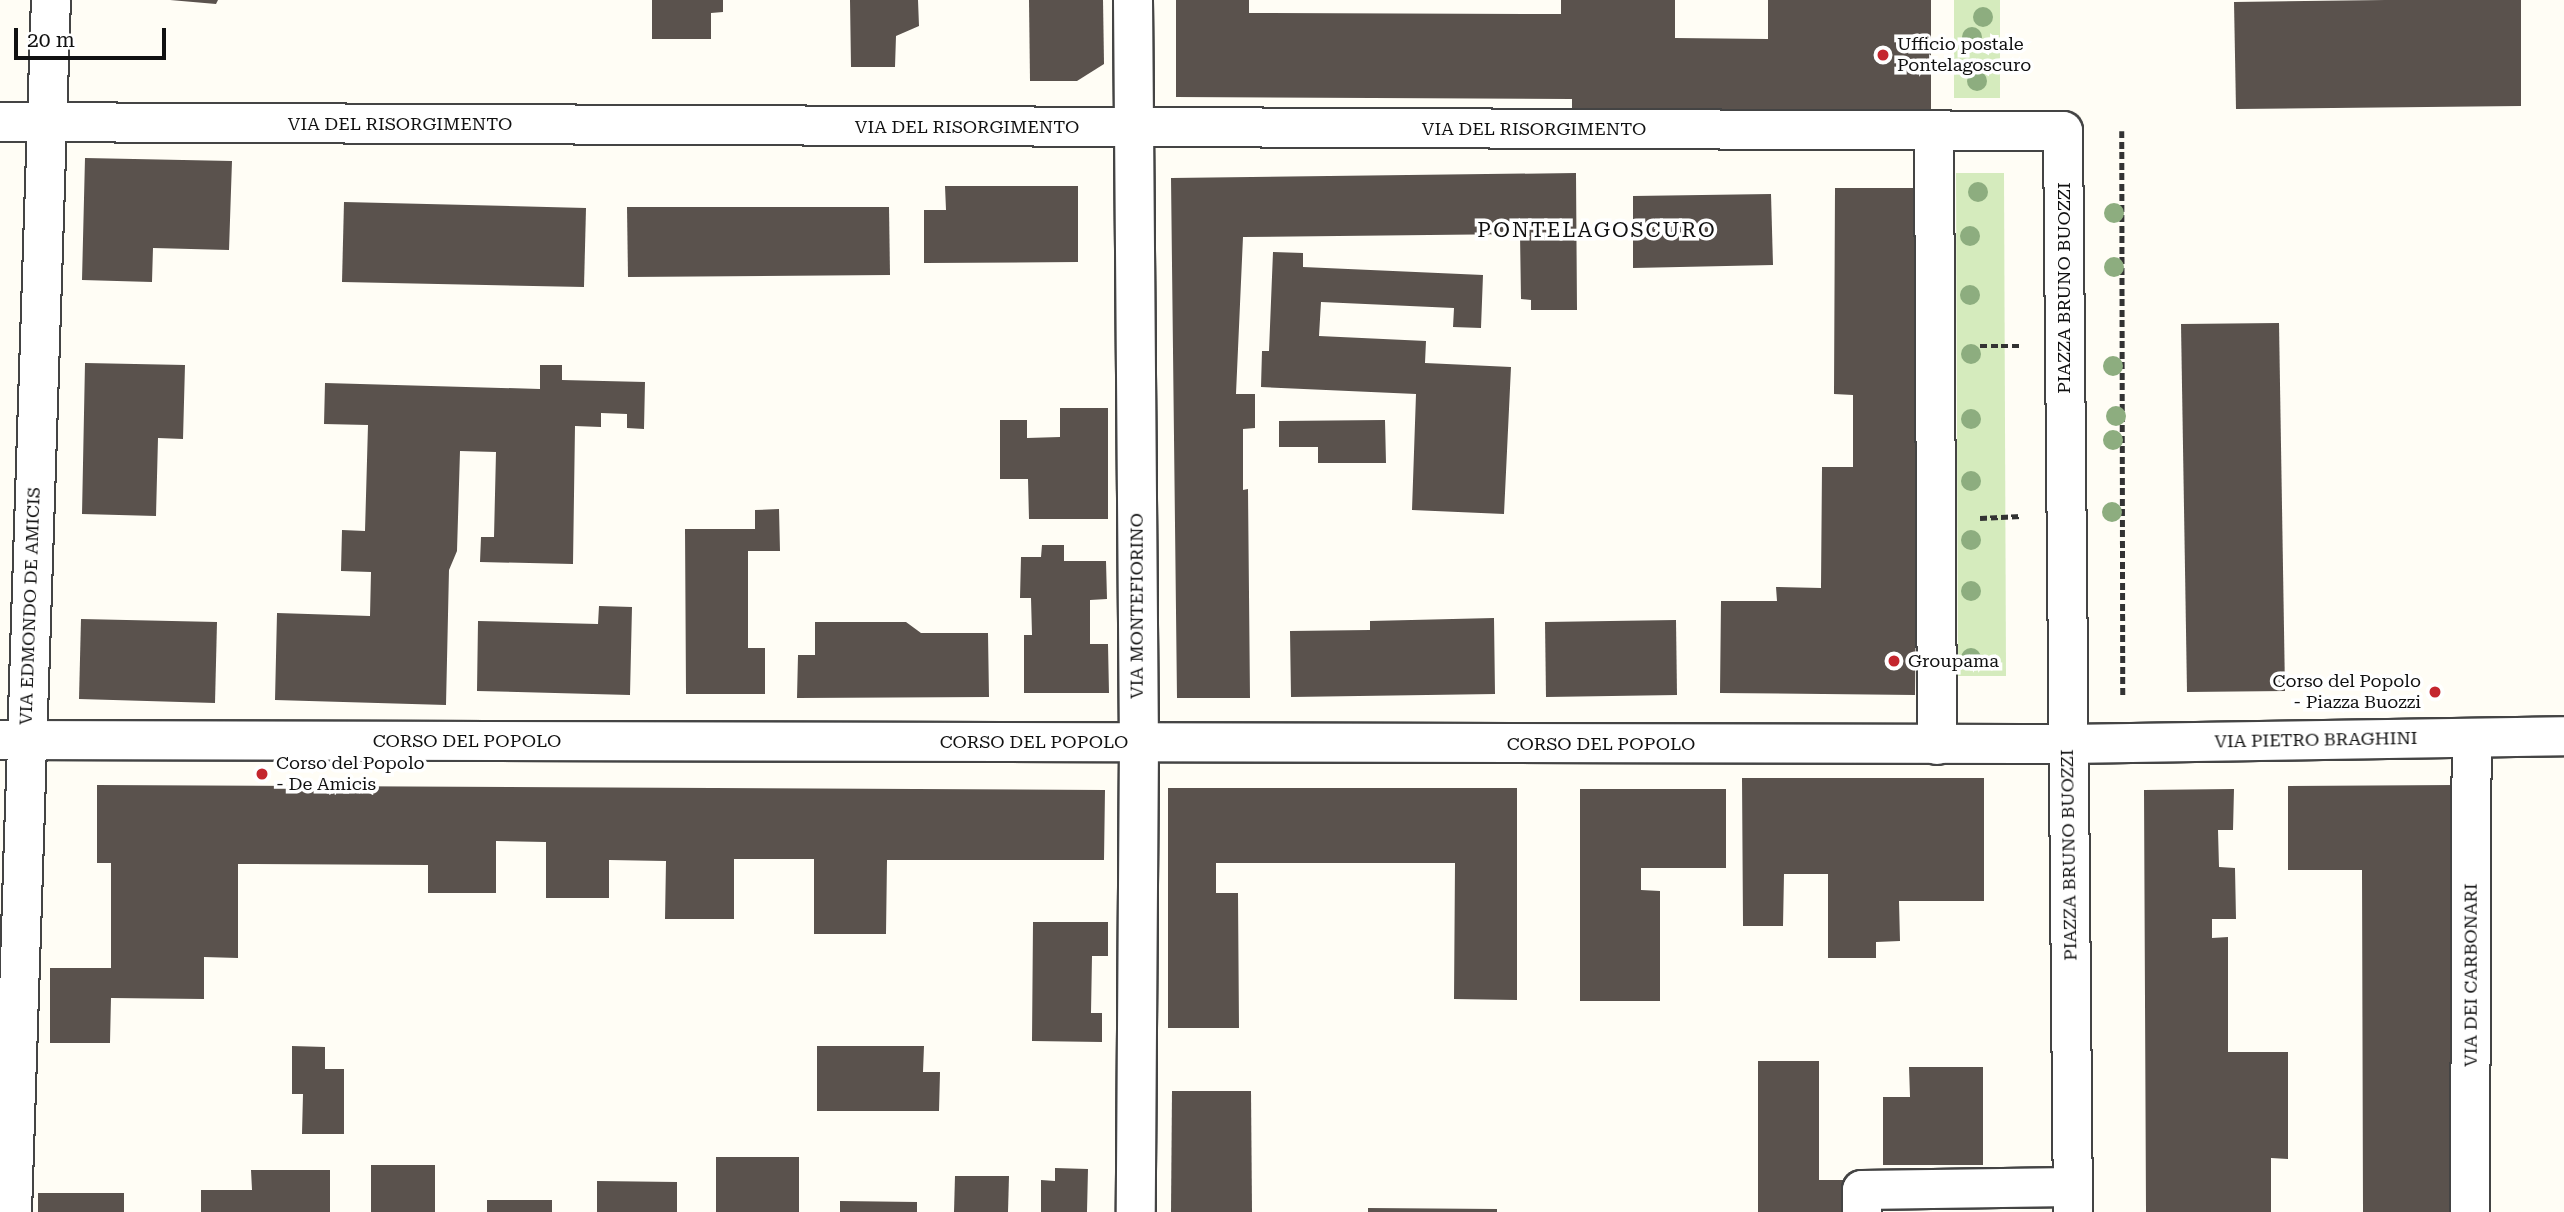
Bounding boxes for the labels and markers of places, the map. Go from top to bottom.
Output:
place label: Ufficio postale Pontelagoscuro [1897,34,2031,76]
marker: Ufficio postale Pontelagoscuro [1875,47,1891,63]
place label: Groupama [1908,650,1999,672]
marker: Groupama [1886,653,1902,669]
place label: Corso del Popolo - Piazza Buozzi [2272,671,2421,714]
marker: Corso del Popolo - Piazza Buozzi [2427,684,2443,700]
place label: Corso del Popolo - De Amicis [276,753,425,796]
marker: Corso del Popolo - De Amicis [254,766,270,782]

